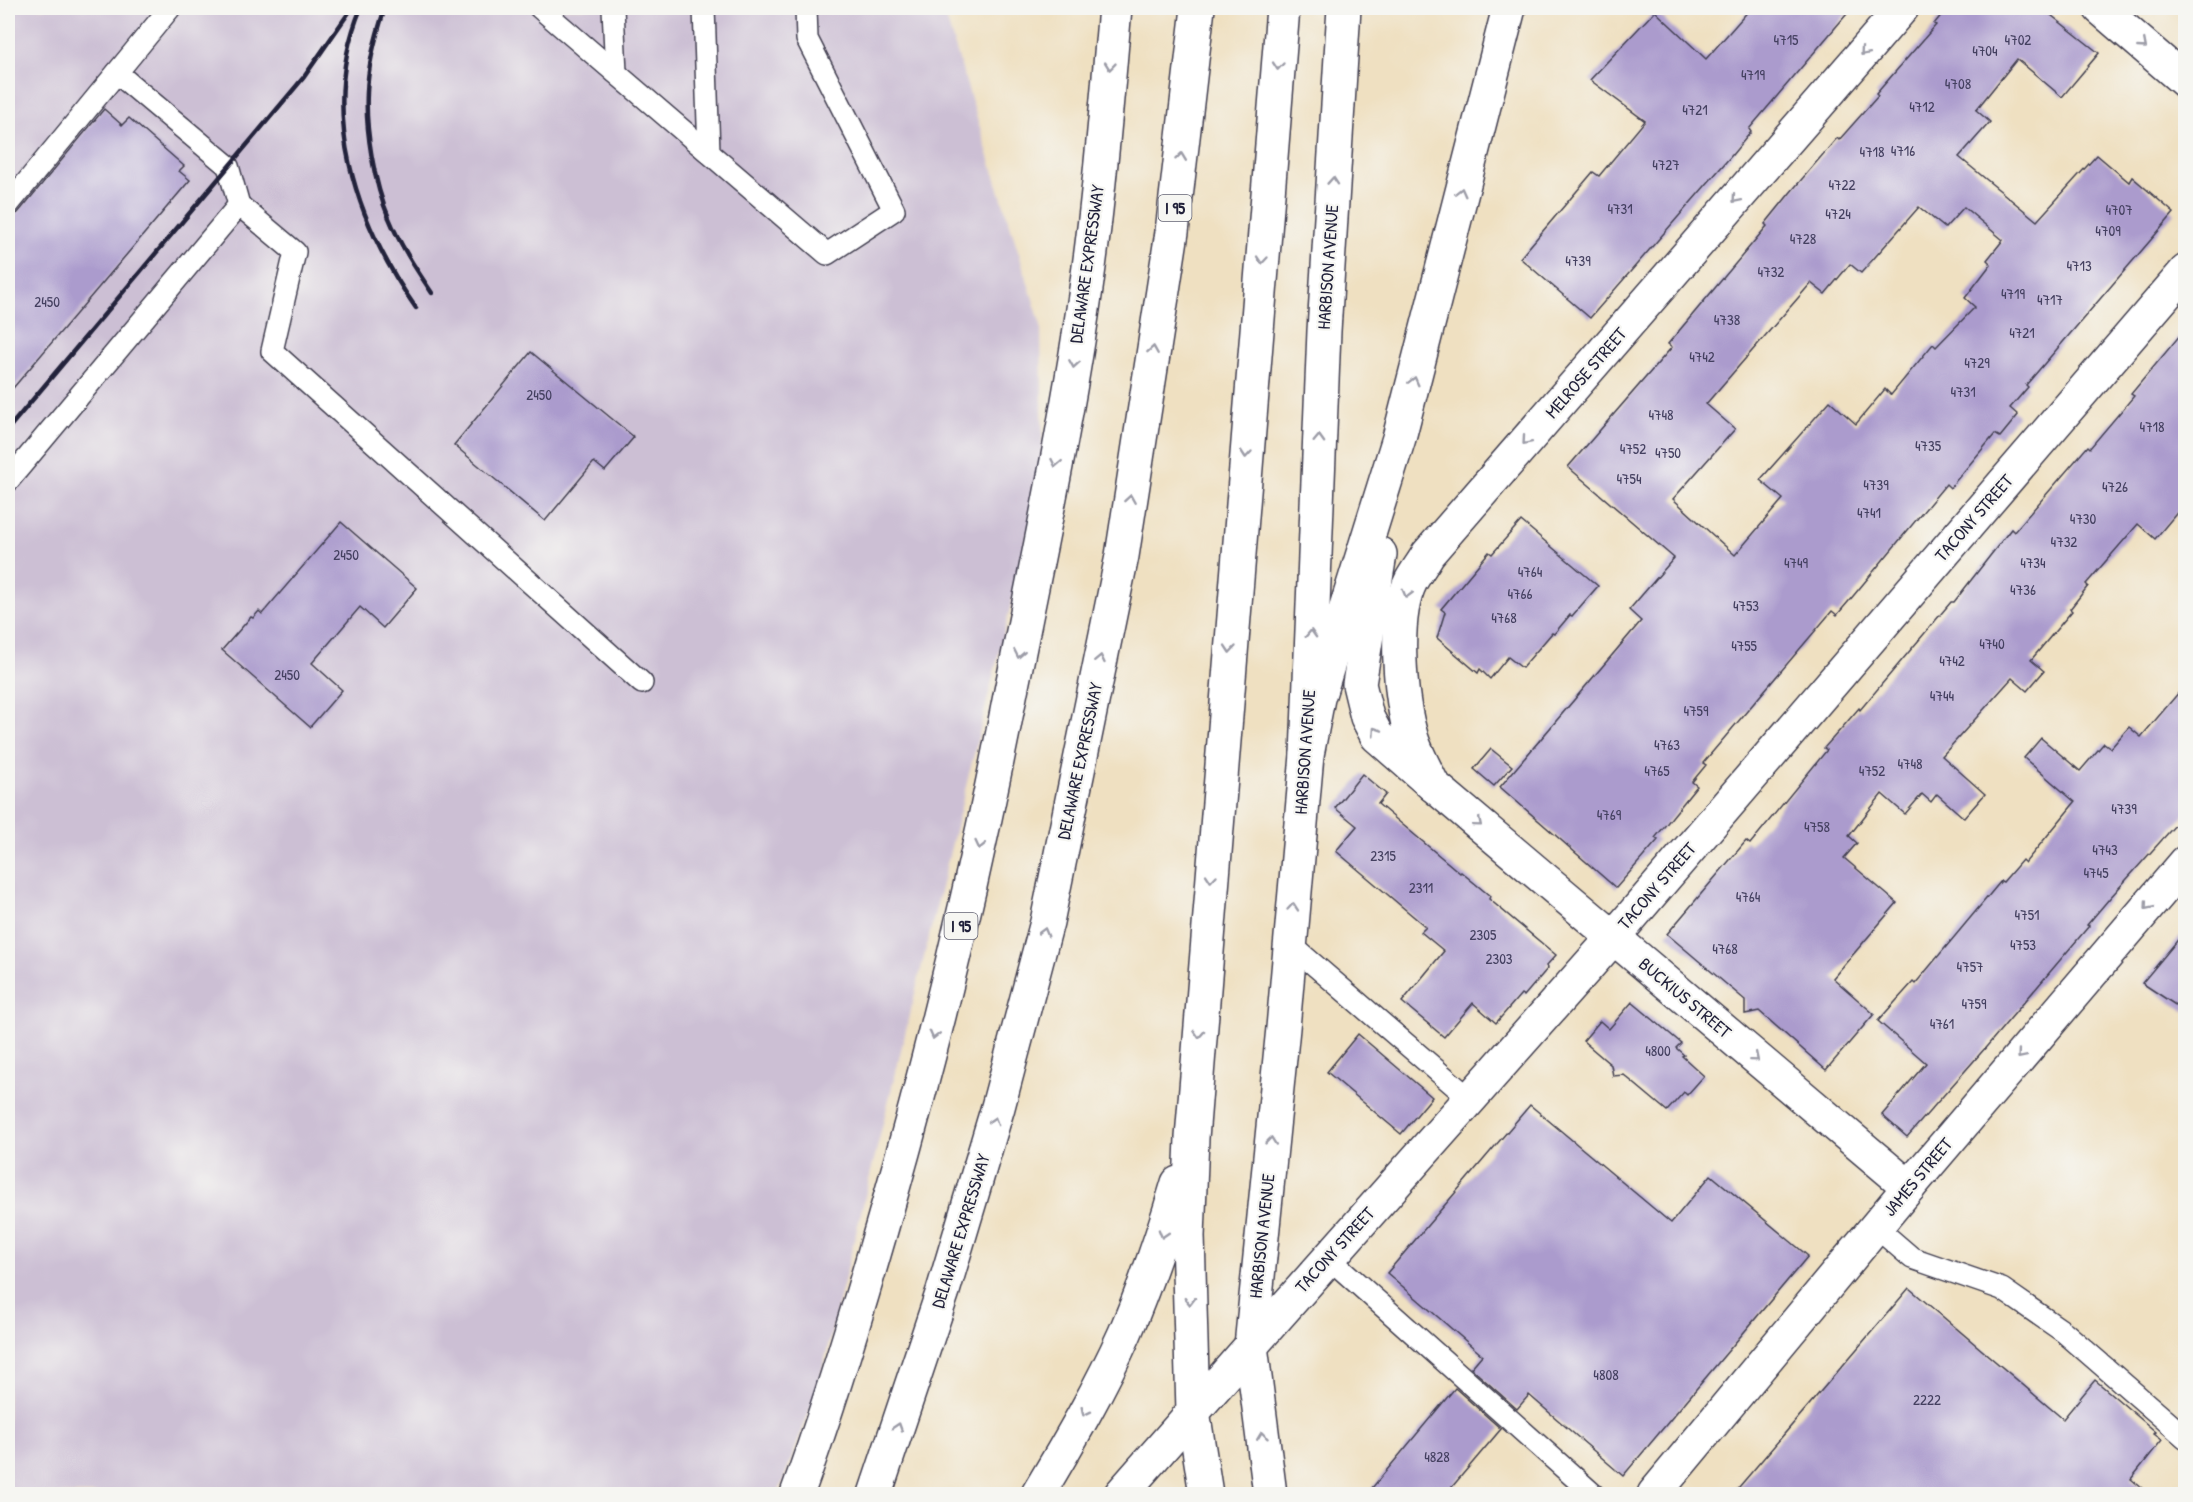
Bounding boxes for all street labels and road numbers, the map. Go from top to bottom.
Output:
street label: DELAWARE EXPRESSWAY [1063,183,1110,345]
road number: I 95 [1158,195,1192,221]
street label: HARBISON AVENUE [1311,204,1344,330]
street label: MELROSE STREET [1539,321,1633,424]
street label: TACONY STREET [1929,468,2019,567]
street label: DELAWARE EXPRESSWAY [1051,680,1108,842]
street label: HARBISON AVENUE [1288,689,1321,815]
street label: TACONY STREET [1612,836,1702,935]
road number: I 95 [944,913,978,939]
street label: BUCKIUS STREET [1634,951,1737,1044]
street label: JAMES STREET [1877,1132,1958,1221]
street label: DELAWARE EXPRESSWAY [925,1151,996,1311]
street label: HARBISON AVENUE [1243,1172,1280,1299]
street label: TACONY STREET [1289,1201,1380,1298]

